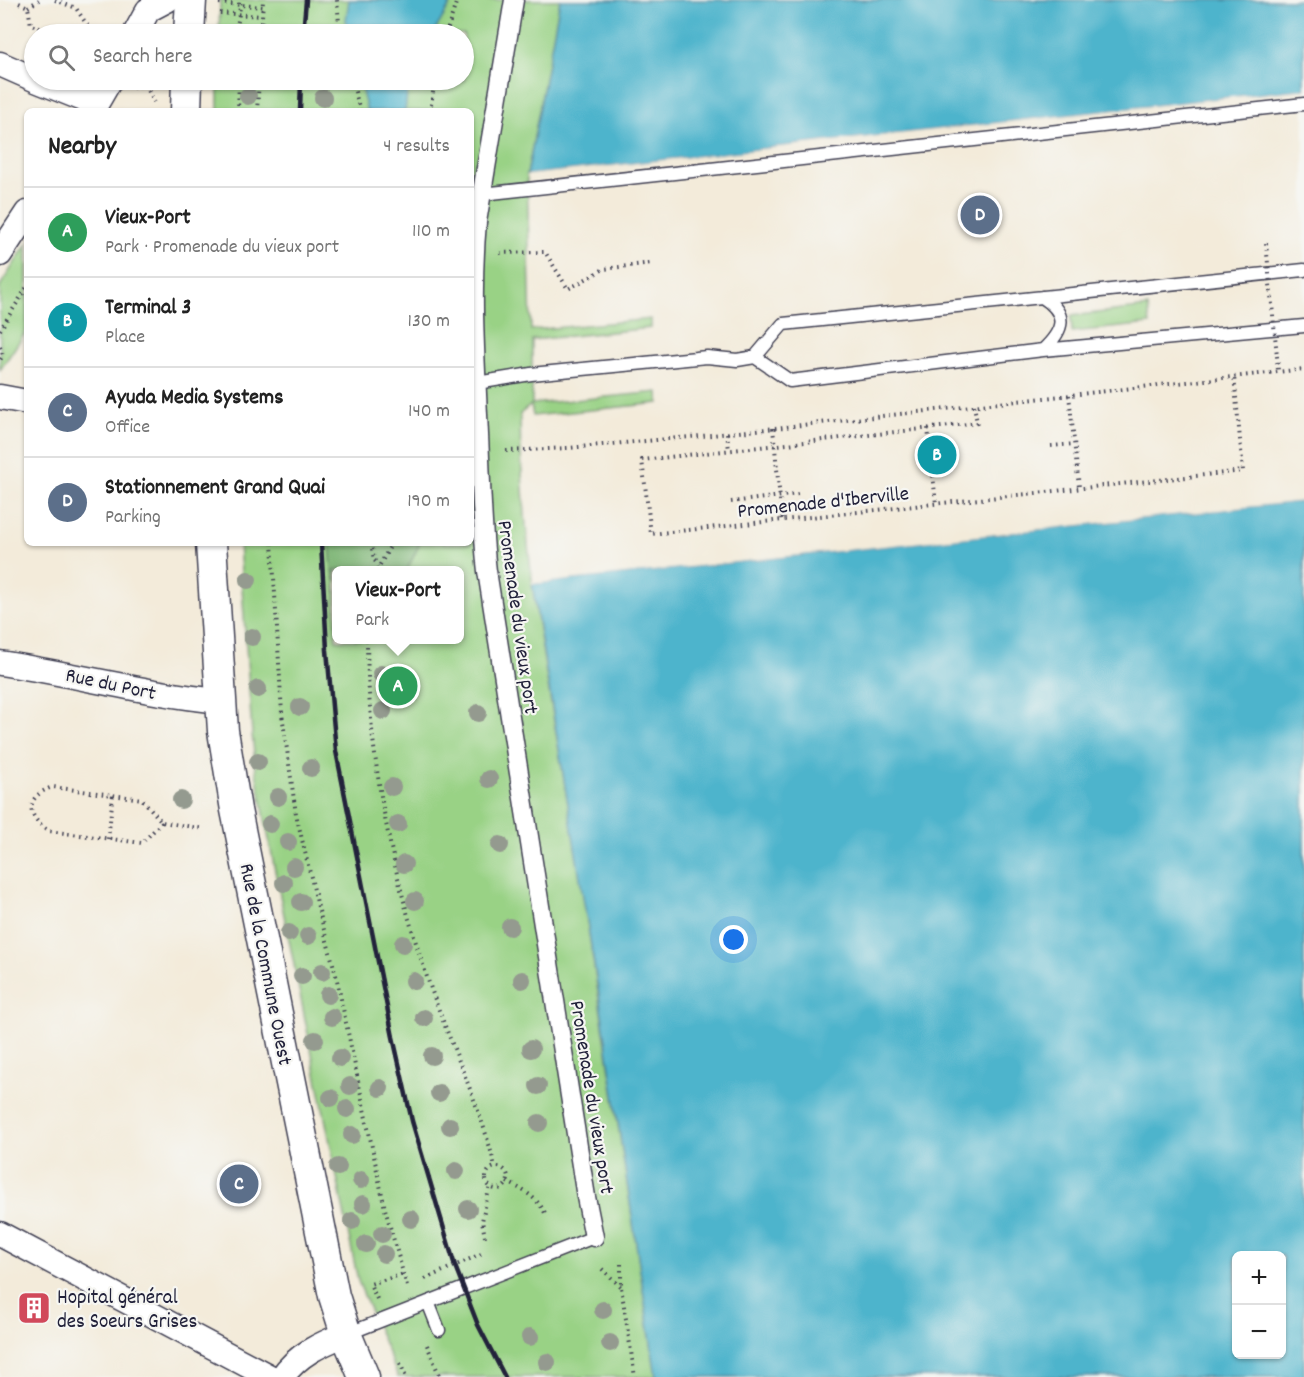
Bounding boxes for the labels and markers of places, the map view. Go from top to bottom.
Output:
pin: D [960,192,1000,238]
pin: B [918,432,956,478]
pin: A [378,664,418,708]
pin: C [220,1162,258,1206]
place label: Hopital général des Soeurs Grises [57,1284,197,1338]
building icon: Hopital général des Soeurs Grises [16,1290,52,1326]

